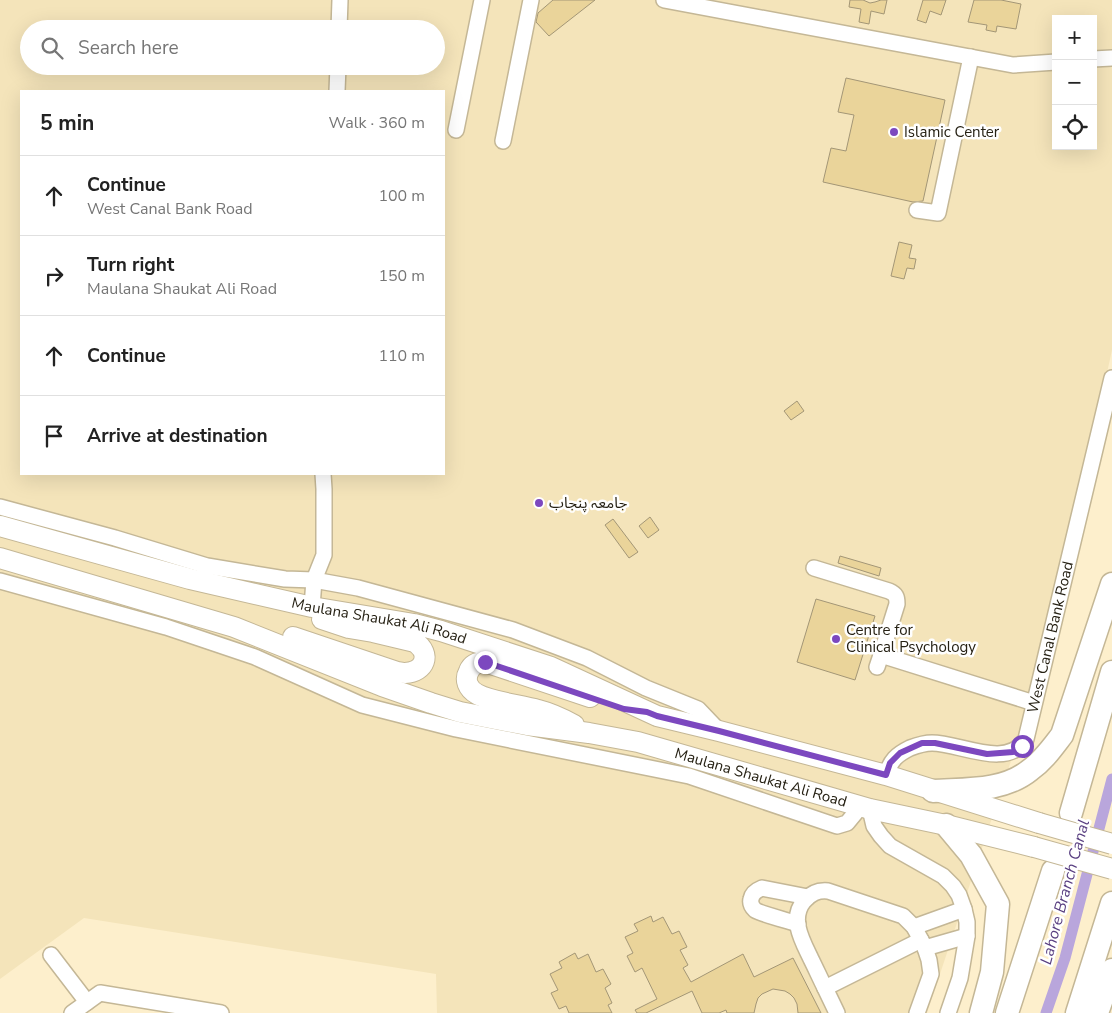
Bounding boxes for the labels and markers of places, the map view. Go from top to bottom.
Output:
place label: Islamic Center [904,122,1000,142]
marker: Islamic Center [888,126,900,138]
place label: جامعہ پنجاب [549,493,628,513]
marker: جامعہ پنجاب [533,497,545,509]
place label: Centre for Clinical Psychology [846,620,976,657]
marker: Centre for Clinical Psychology [830,633,842,645]

